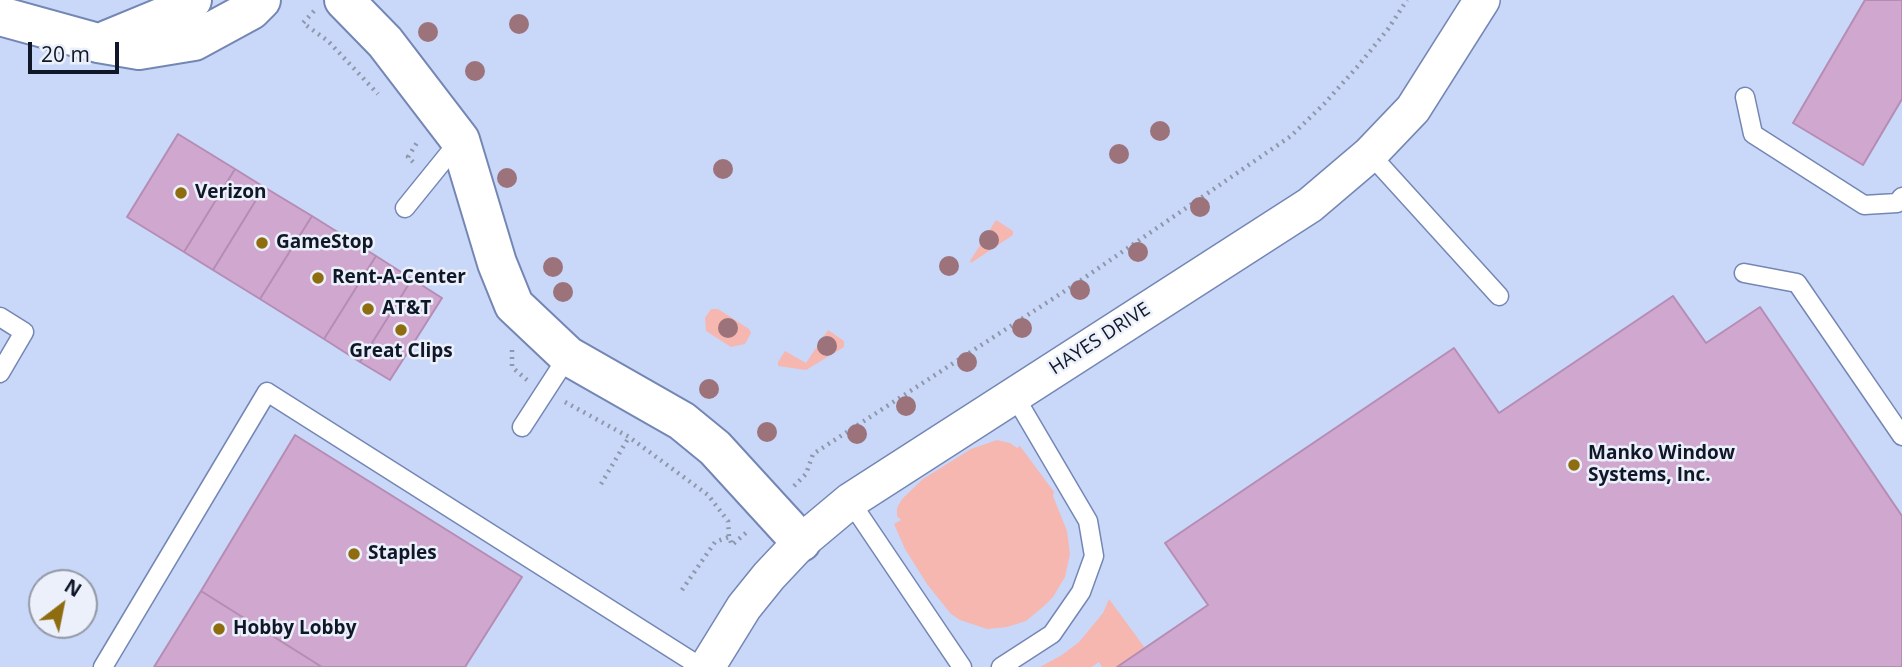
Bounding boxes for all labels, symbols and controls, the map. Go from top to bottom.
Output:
scale bar [32,28,122,72]
text: 20 m [41,40,90,68]
place label: Verizon [195,182,267,204]
marker: Verizon [173,185,189,201]
place label: GameStop [276,232,374,254]
marker: GameStop [254,235,270,251]
place label: Rent-A-Center [332,267,466,289]
marker: Rent-A-Center [310,270,326,286]
place label: AT&T [382,298,431,320]
street label: HAYES DRIVE [1045,298,1155,380]
marker: AT&T [360,301,376,317]
marker: Great Clips [393,322,409,338]
place label: Great Clips [349,341,453,363]
place label: Manko Window Systems, Inc. [1588,443,1735,487]
marker: Manko Window Systems, Inc. [1566,457,1582,473]
place label: Staples [368,543,437,565]
marker: Staples [346,546,362,562]
north arrow [28,569,98,639]
text: N [60,573,87,603]
place label: Hobby Lobby [233,618,356,640]
marker: Hobby Lobby [211,621,227,637]

